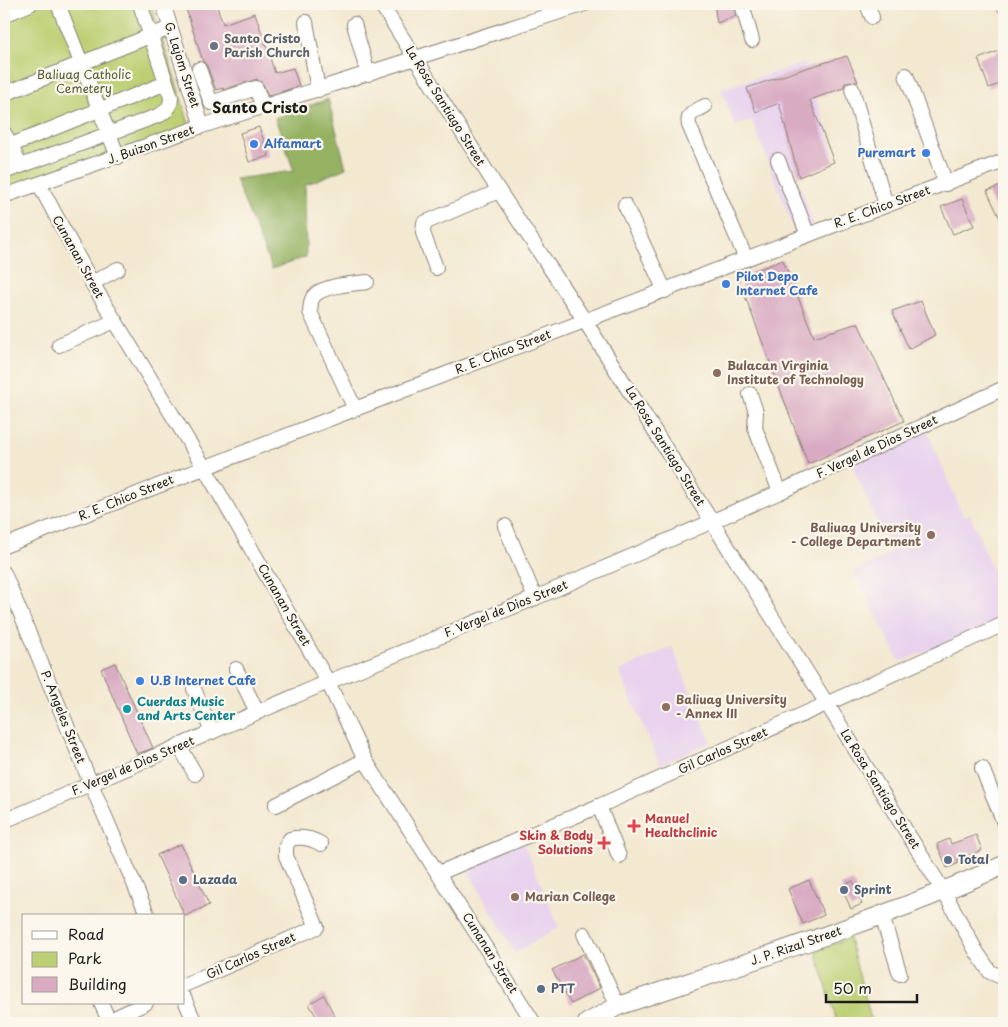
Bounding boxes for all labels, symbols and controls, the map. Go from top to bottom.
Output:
street label: G. Lajom Street [161,20,205,110]
place label: Santo Cristo Parish Church [224,29,310,61]
marker: Santo Cristo Parish Church [208,40,220,52]
street label: La Rosa Santiago Street [402,42,490,169]
park label: Baliuag Catholic Cemetery [37,65,131,97]
district label: Santo Cristo [212,95,308,118]
street label: J. Buizon Street [105,120,197,168]
place label: Alfamart [264,134,322,152]
marker: Alfamart [248,138,260,150]
place label: Puremart [857,143,916,161]
marker: Puremart [920,147,932,159]
street label: R. E. Chico Street [831,180,932,232]
street label: Cunanan Street [49,212,109,301]
place label: Pilot Depo Internet Cafe [736,267,818,299]
marker: Pilot Depo Internet Cafe [720,278,732,290]
street label: R. E. Chico Street [452,324,553,378]
place label: Bulacan Virginia Institute of Technology [727,356,864,388]
marker: Bulacan Virginia Institute of Technology [711,367,723,379]
street label: La Rosa Santiago Street [622,382,710,509]
street label: F. Vergel de Dios Street [813,410,940,482]
street label: R. E. Chico Street [75,470,176,524]
place label: Baliuag University - College Department [791,518,921,550]
marker: Baliuag University - College Department [925,529,937,541]
street label: Cunanan Street [254,560,316,649]
street label: F. Vergel de Dios Street [441,575,570,641]
street label: P. Angeles Street [37,667,91,766]
place label: U.B Internet Cafe [150,671,257,689]
marker: U.B Internet Cafe [134,675,146,687]
place label: Baliuag University - Annex III [676,690,787,722]
place label: Cuerdas Music and Arts Center [137,692,236,724]
marker: Baliuag University - Annex III [660,701,672,713]
marker: Cuerdas Music and Arts Center [121,703,133,715]
street label: Gil Carlos Street [675,722,770,778]
street label: La Rosa Santiago Street [837,725,925,852]
street label: F. Vergel de Dios Street [68,731,197,799]
place label: Manuel Healthclinic [645,809,718,841]
marker: Manuel Healthclinic [627,819,641,833]
place label: Skin & Body Solutions [519,826,593,858]
marker: Skin & Body Solutions [597,836,611,850]
place label: Total [958,850,989,868]
marker: Total [942,854,954,866]
place label: Lazada [193,870,238,888]
marker: Lazada [177,874,189,886]
place label: Sprint [854,880,892,898]
marker: Sprint [838,884,850,896]
place label: Marian College [525,887,616,905]
marker: Marian College [509,891,521,903]
street label: Cunanan Street [459,908,523,997]
legend [22,914,185,1004]
street label: J. P. Rizal Street [748,921,844,969]
text: Road [68,922,104,945]
street label: Gil Carlos Street [203,927,298,983]
text: Park [68,946,102,969]
text: Building [68,972,127,995]
scale bar [826,972,917,1004]
text: 50 m [833,976,872,999]
place label: PTT [551,979,576,997]
marker: PTT [535,983,547,995]

